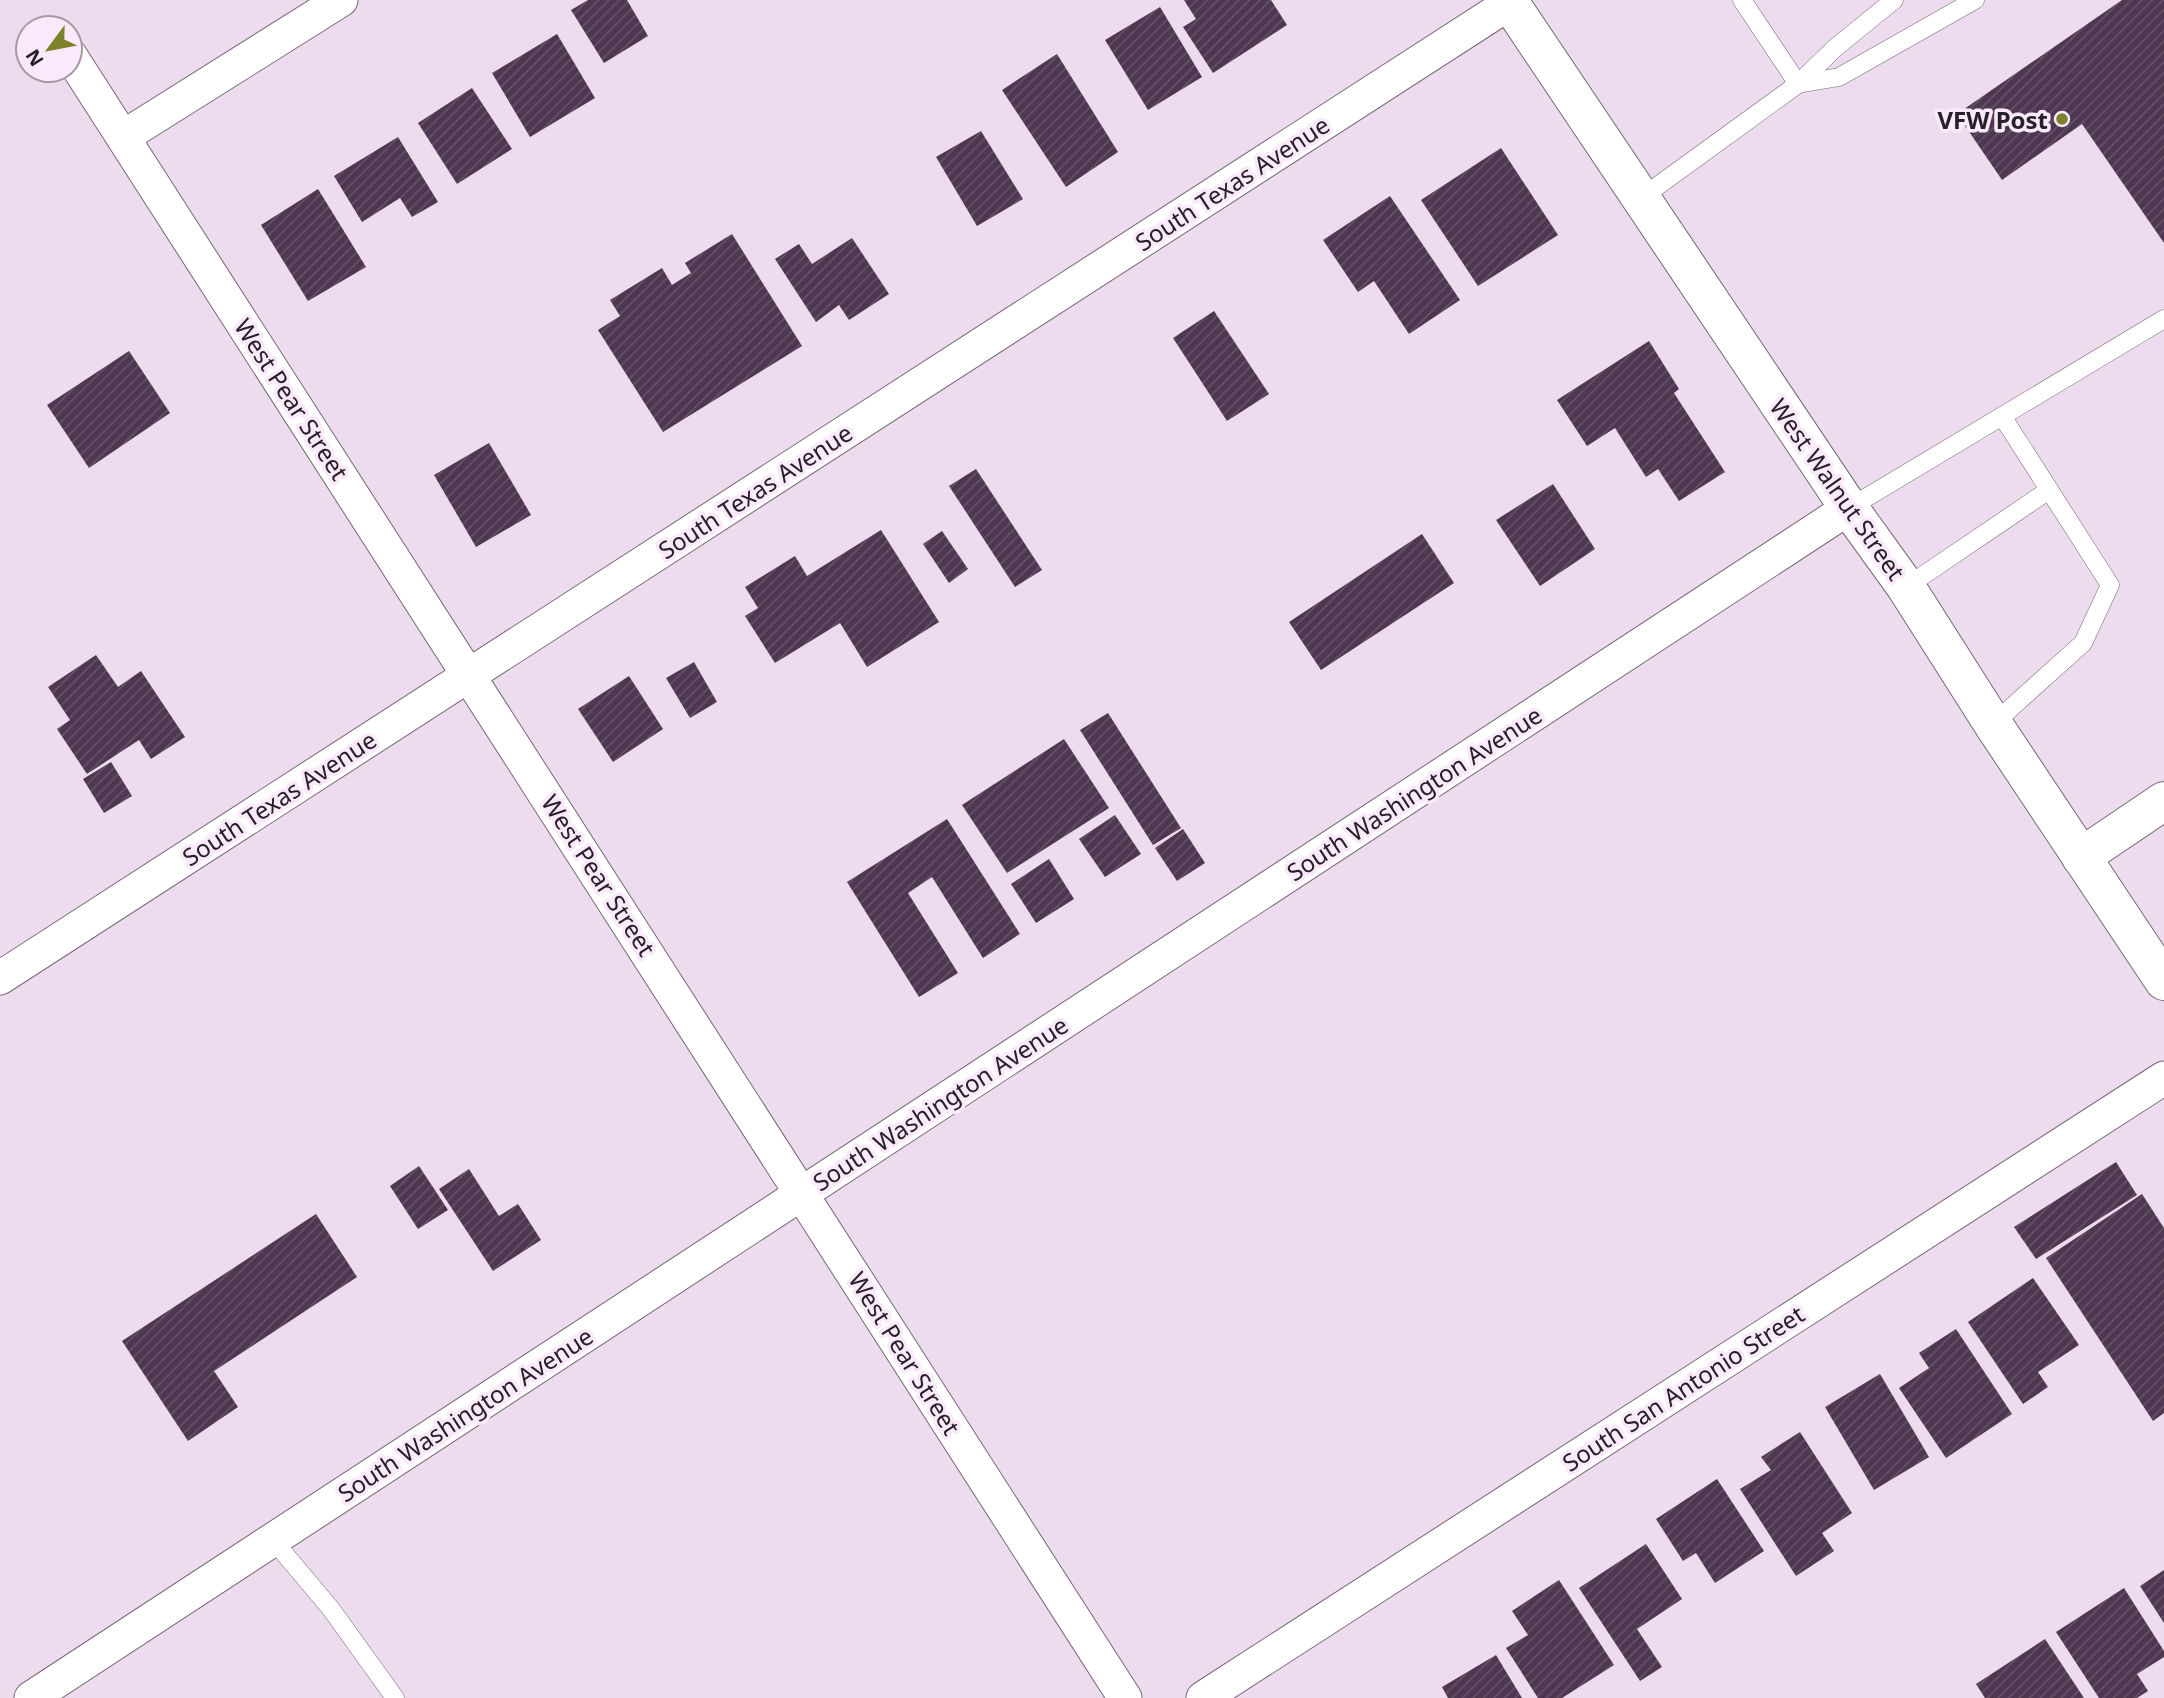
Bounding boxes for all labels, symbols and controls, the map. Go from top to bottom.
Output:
north arrow [14,14,84,84]
text: N [19,45,50,71]
place label: VFW Post [1937,103,2048,136]
street label: South Texas Avenue [1129,108,1335,258]
marker: VFW Post [2054,111,2070,127]
street label: West Pear Street [227,312,357,486]
street label: West Walnut Street [1763,392,1913,587]
street label: South Texas Avenue [652,416,858,566]
street label: South Washington Avenue [1280,698,1548,888]
street label: South Texas Avenue [176,723,382,873]
street label: West Pear Street [534,788,664,962]
street label: South Washington Avenue [806,1008,1074,1198]
street label: West Pear Street [842,1265,969,1441]
street label: South San Antonio Street [1556,1297,1811,1479]
street label: South Washington Avenue [331,1319,599,1509]

